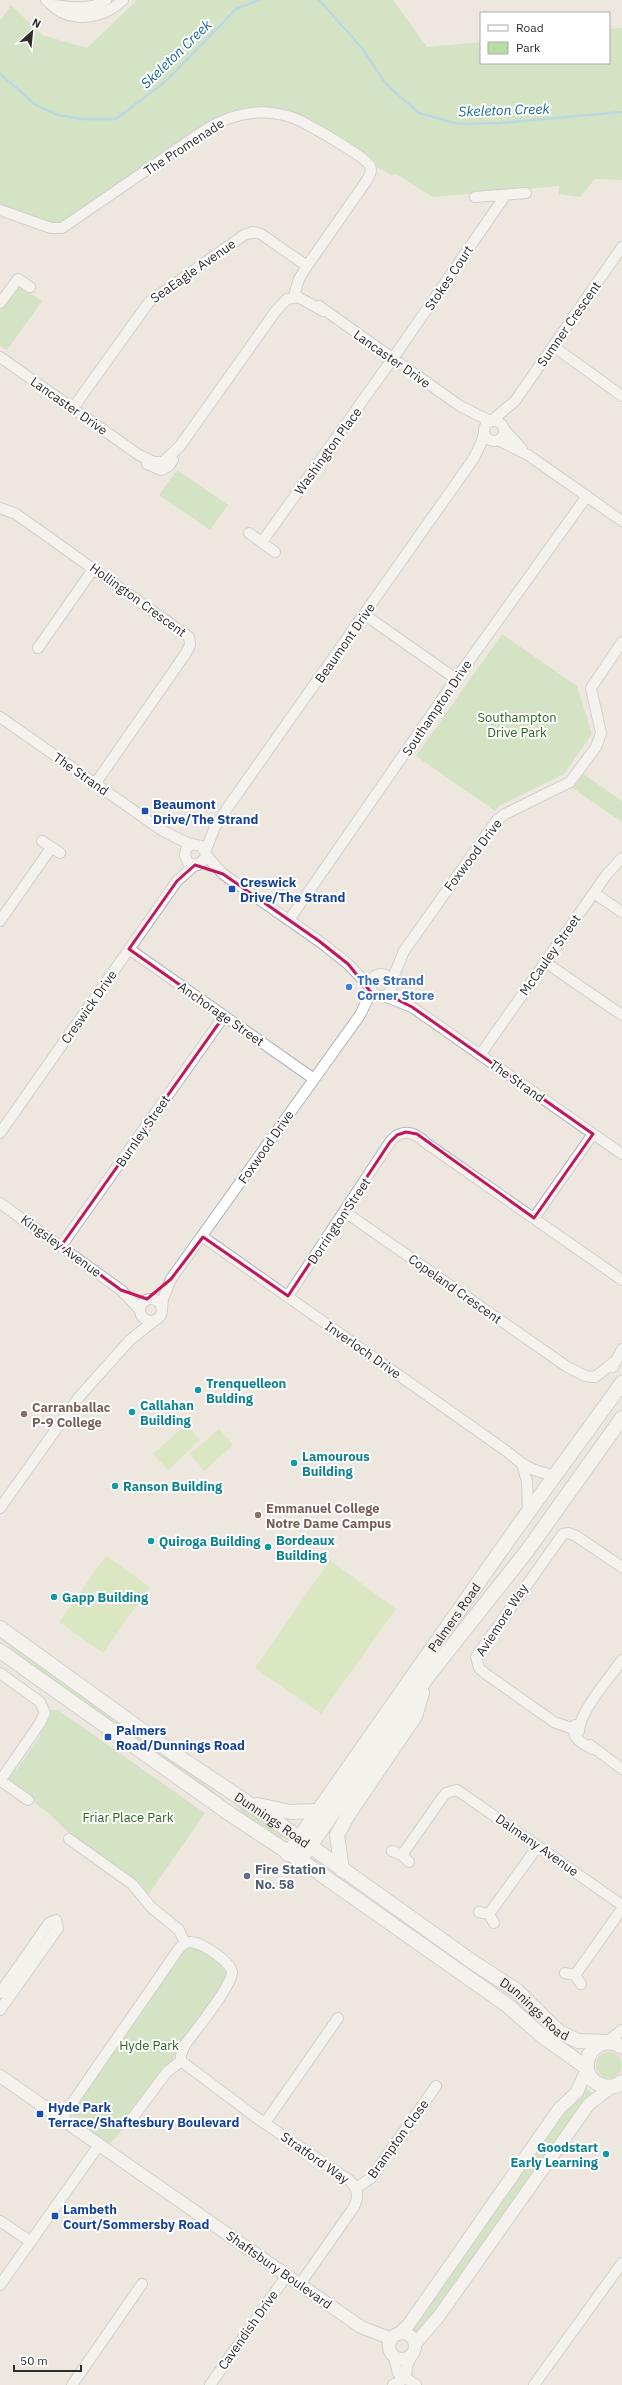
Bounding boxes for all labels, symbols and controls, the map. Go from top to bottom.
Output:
north arrow [12,12,52,52]
legend [480,12,610,64]
text: N [30,15,43,31]
water label: Skeleton Creek [137,15,216,92]
text: Road [516,20,544,35]
text: Park [516,40,541,55]
water label: Skeleton Creek [458,99,551,121]
street label: The Promenade [141,115,227,179]
street label: SeaEagle Avenue [147,235,239,307]
street label: Stokes Court [421,242,477,314]
street label: Sumner Crescent [533,278,605,370]
street label: Lancaster Drive [350,326,434,392]
street label: Lancaster Drive [27,373,111,439]
street label: Washington Place [291,404,365,498]
street label: Hollington Crescent [86,559,190,641]
street label: Beaumont Drive [311,600,379,686]
street label: Southampton Drive [399,657,475,759]
park label: Southampton Drive Park [477,709,557,741]
street label: The Strand [50,749,112,799]
place label: Beaumont Drive/The Strand [153,796,258,828]
marker: Beaumont Drive/The Strand [140,806,150,816]
street label: Foxwood Drive [440,816,506,894]
place label: Creswick Drive/The Strand [240,874,345,906]
marker: Creswick Drive/The Strand [227,884,237,894]
street label: McCauley Street [516,911,584,999]
street label: Creswick Drive [57,967,121,1047]
place label: The Strand Corner Store [357,972,434,1004]
street label: Anchorage Street [175,978,267,1050]
marker: The Strand Corner Store [344,982,354,992]
street label: The Strand [486,1056,548,1106]
street label: Burnley Street [112,1092,174,1170]
street label: Foxwood Drive [234,1107,298,1187]
street label: Dorrington Street [304,1174,374,1268]
street label: Kingsley Avenue [17,1211,105,1281]
street label: Copeland Crescent [405,1250,505,1328]
street label: Inverloch Drive [322,1318,404,1382]
place label: Trenquelleon Bulding [206,1375,286,1407]
marker: Trenquelleon Bulding [193,1385,203,1395]
place label: Callahan Building [140,1397,194,1429]
place label: Carranballac P-9 College [32,1399,111,1431]
marker: Callahan Building [127,1407,137,1417]
marker: Carranballac P-9 College [19,1409,29,1419]
place label: Lamourous Building [302,1448,370,1480]
marker: Lamourous Building [289,1458,299,1468]
place label: Ranson Building [123,1478,223,1495]
marker: Ranson Building [110,1481,120,1491]
place label: Emmanuel College Notre Dame Campus [266,1500,392,1532]
marker: Emmanuel College Notre Dame Campus [253,1510,263,1520]
place label: Bordeaux Building [276,1532,336,1564]
place label: Quiroga Building [159,1533,261,1550]
marker: Quiroga Building [146,1536,156,1546]
marker: Bordeaux Building [263,1542,273,1552]
street label: Palmers Road [424,1579,484,1655]
street label: Aviemore Way [472,1580,532,1660]
place label: Gapp Building [62,1589,149,1606]
marker: Gapp Building [49,1592,59,1602]
place label: Palmers Road/Dunnings Road [116,1722,245,1754]
marker: Palmers Road/Dunnings Road [103,1732,113,1742]
street label: Dunnings Road [231,1788,313,1852]
park label: Friar Place Park [82,1809,174,1826]
street label: Dalmany Avenue [492,1810,582,1880]
place label: Fire Station No. 58 [255,1861,326,1893]
marker: Fire Station No. 58 [242,1871,252,1881]
street label: Dunnings Road [497,1973,572,2044]
park label: Hyde Park [119,2037,179,2054]
street label: Brampton Close [364,2096,432,2182]
place label: Hyde Park Terrace/Shaftesbury Boulevard [48,2099,239,2131]
marker: Hyde Park Terrace/Shaftesbury Boulevard [35,2109,45,2119]
street label: Stratford Way [277,2128,353,2188]
place label: Goodstart Early Learning [510,2139,599,2171]
marker: Goodstart Early Learning [601,2149,611,2159]
place label: Lambeth Court/Sommersby Road [63,2201,209,2233]
marker: Lambeth Court/Sommersby Road [50,2211,60,2221]
street label: Shaftsbury Boulevard [223,2227,335,2313]
street label: Cavendish Drive [214,2287,282,2373]
scale bar [14,2347,81,2373]
text: 50 m [20,2353,48,2368]

